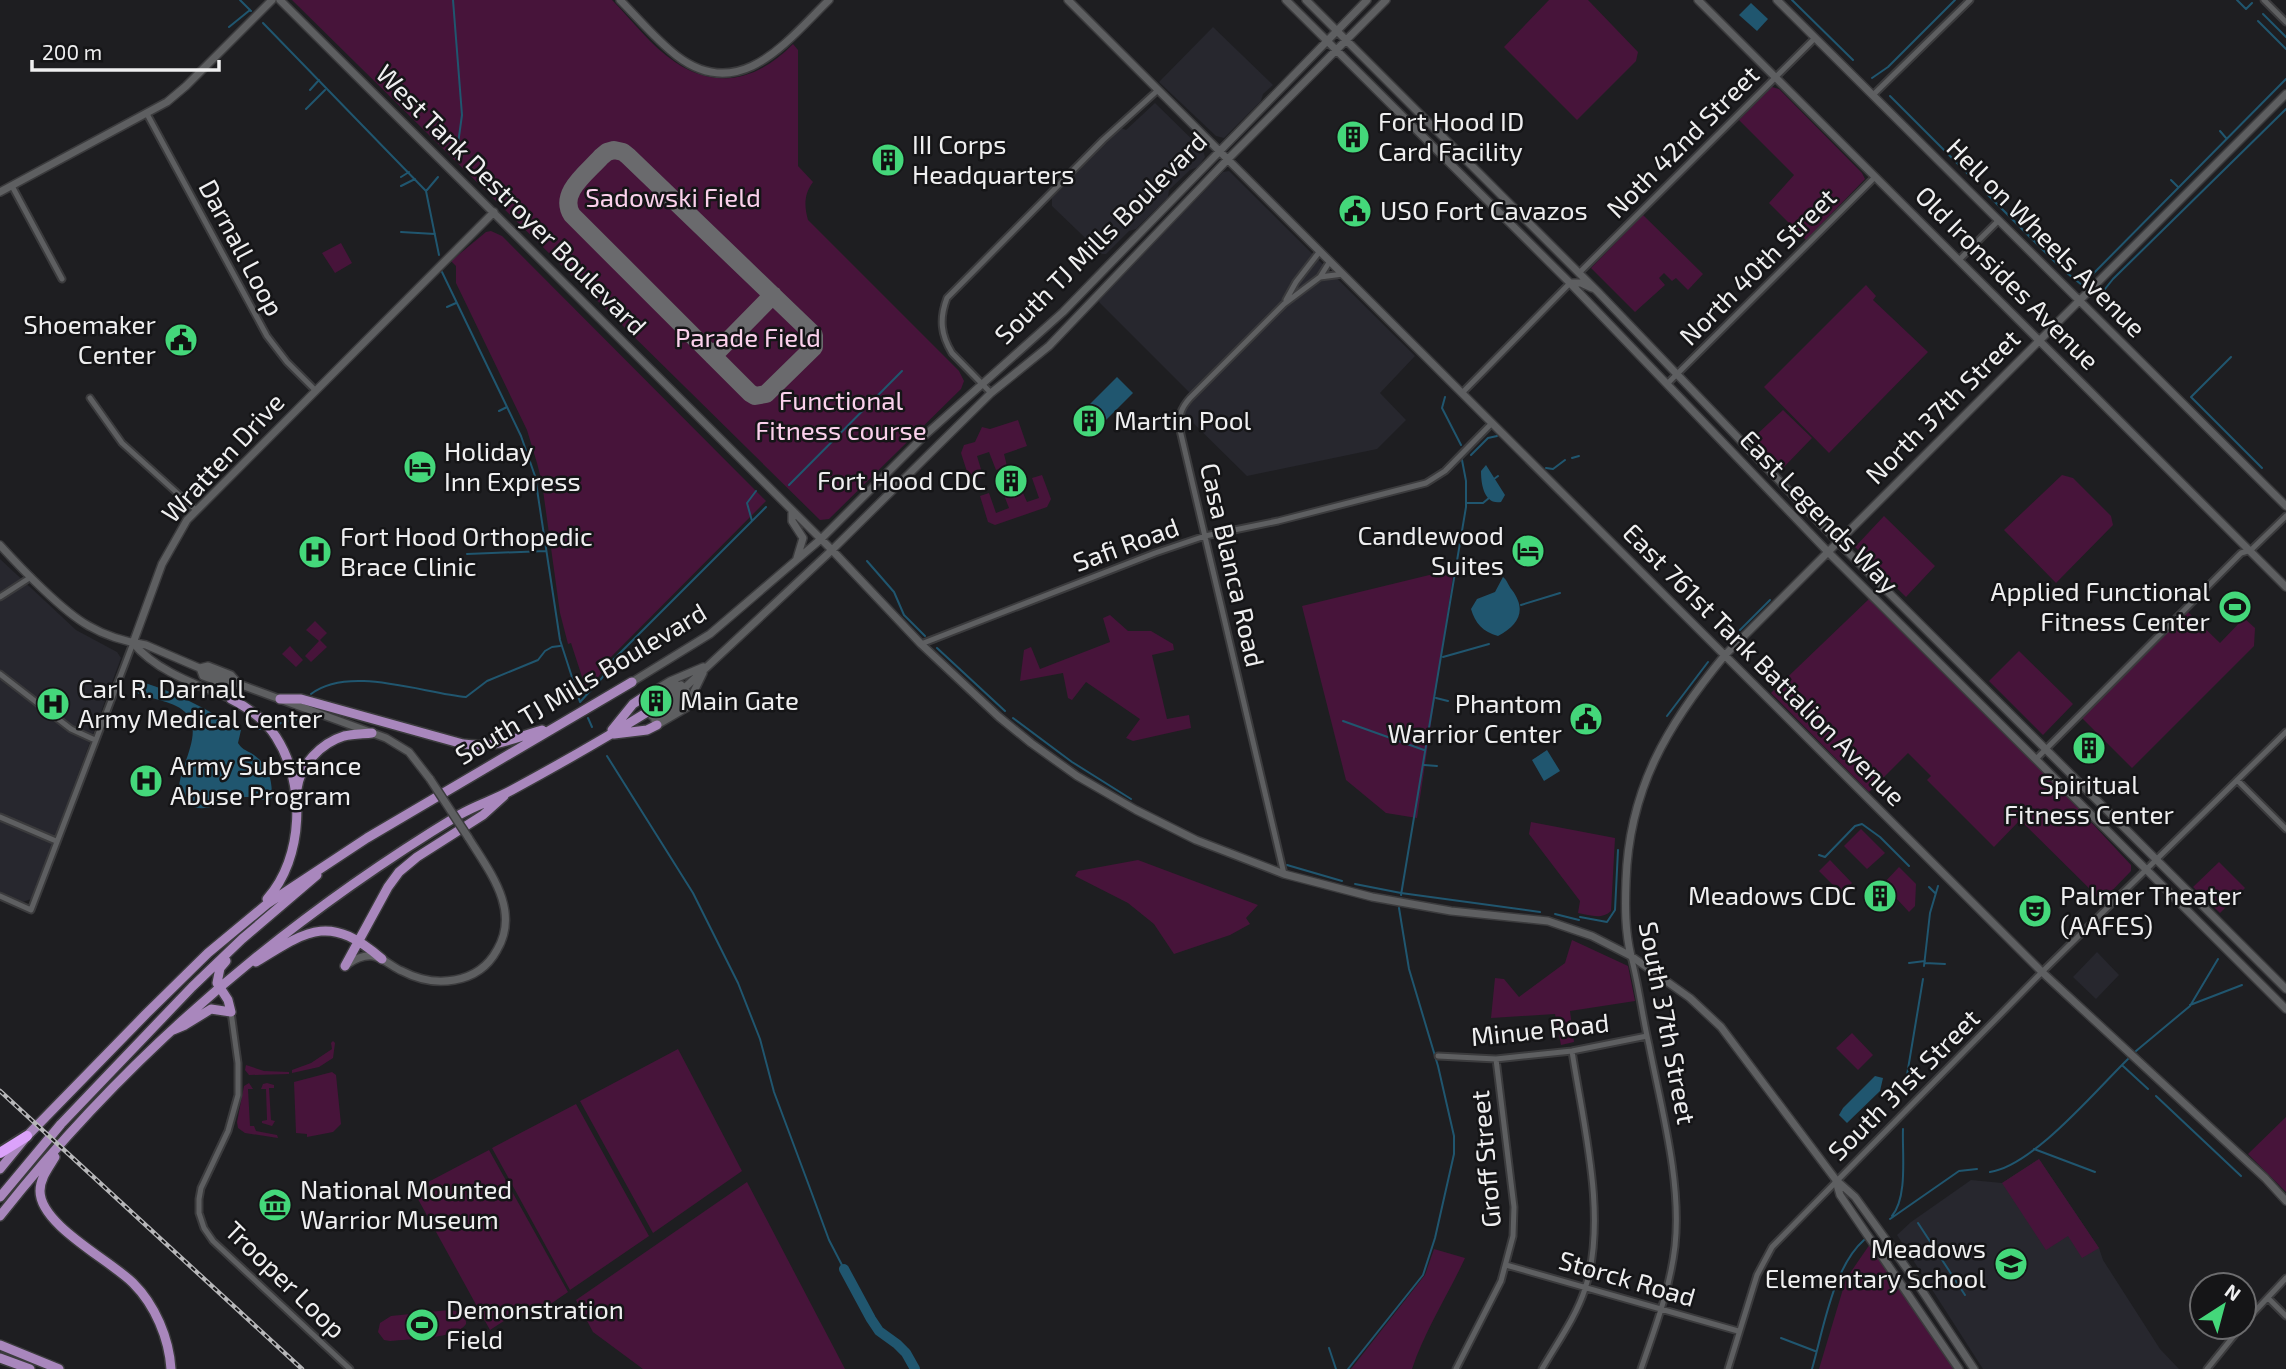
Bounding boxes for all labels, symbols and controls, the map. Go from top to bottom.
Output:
scale bar [32,28,219,72]
text: 200 m [42,39,102,64]
street label: West Tank Destroyer Boulevard [370,57,654,341]
street label: Noth 42nd Street [1599,58,1765,224]
place label: Fort Hood ID Card Facility [1378,105,1524,166]
building icon: Fort Hood ID Card Facility [1334,118,1372,156]
street label: South TJ Mills Boulevard [987,124,1212,349]
place label: III Corps Headquarters [912,128,1074,189]
street label: Hell on Wheels Avenue [1941,131,2153,343]
building icon: III Corps Headquarters [869,141,907,179]
street label: Darnall Loop [193,174,291,321]
street label: Old Ironsides Avenue [1910,179,2106,375]
park label: Sadowski Field [585,181,761,212]
street label: North 40th Street [1672,181,1842,351]
public building icon: USO Fort Cavazos [1336,192,1374,230]
place label: USO Fort Cavazos [1380,194,1588,225]
place label: Shoemaker Center [23,308,156,369]
public building icon: Shoemaker Center [162,321,200,359]
park label: Parade Field [675,321,821,352]
street label: North 37th Street [1858,322,2026,489]
park label: Functional Fitness course [755,384,927,445]
street label: Wratten Drive [154,386,290,528]
building icon: Martin Pool [1070,402,1108,440]
place label: Martin Pool [1114,404,1251,435]
street label: East Legends Way [1734,423,1906,599]
place label: Holiday Inn Express [444,435,581,496]
hotel icon: Holiday Inn Express [401,448,439,486]
street label: Casa Blanca Road [1195,460,1272,670]
building icon: Fort Hood CDC [992,462,1030,500]
place label: Fort Hood CDC [817,464,986,495]
street label: Safi Road [1068,510,1183,577]
street label: East 761st Tank Battalion Avenue [1618,516,1913,811]
place label: Candlewood Suites [1357,519,1504,580]
place label: Fort Hood Orthopedic Brace Clinic [340,520,593,581]
hotel icon: Candlewood Suites [1509,532,1547,570]
hospital icon: Fort Hood Orthopedic Brace Clinic [296,533,334,571]
place label: Applied Functional Fitness Center [1990,575,2210,636]
sports icon: Applied Functional Fitness Center [2216,588,2254,626]
street label: South TJ Mills Boulevard [449,595,711,770]
place label: Carl R. Darnall Army Medical Center [78,672,323,733]
building icon: Main Gate [637,682,675,720]
place label: Main Gate [680,684,799,715]
hospital icon: Carl R. Darnall Army Medical Center [34,685,72,723]
place label: Phantom Warrior Center [1387,687,1562,748]
public building icon: Phantom Warrior Center [1567,700,1605,738]
building icon: Spiritual Fitness Center [2070,729,2108,767]
place label: Army Substance Abuse Program [170,749,362,810]
hospital icon: Army Substance Abuse Program [127,762,165,800]
place label: Spiritual Fitness Center [2004,768,2174,829]
building icon: Meadows CDC [1861,877,1899,915]
place label: Meadows CDC [1688,879,1856,910]
place label: Palmer Theater (AAFES) [2060,879,2242,940]
theatre icon: Palmer Theater (AAFES) [2016,892,2054,930]
street label: South 37th Street [1634,919,1703,1127]
street label: South 31st Street [1821,1002,1985,1166]
street label: Minue Road [1469,1006,1610,1051]
street label: Groff Street [1463,1089,1506,1229]
place label: National Mounted Warrior Museum [300,1173,512,1234]
museum icon: National Mounted Warrior Museum [256,1186,294,1224]
street label: Trooper Loop [220,1214,353,1344]
place label: Meadows Elementary School [1765,1232,1986,1293]
street label: Storck Road [1556,1243,1699,1312]
school or university icon: Meadows Elementary School [1992,1245,2030,1283]
north arrow [2188,1271,2258,1341]
text: N [2221,1279,2246,1305]
place label: Demonstration Field [446,1293,624,1354]
sports icon: Demonstration Field [403,1306,441,1344]

